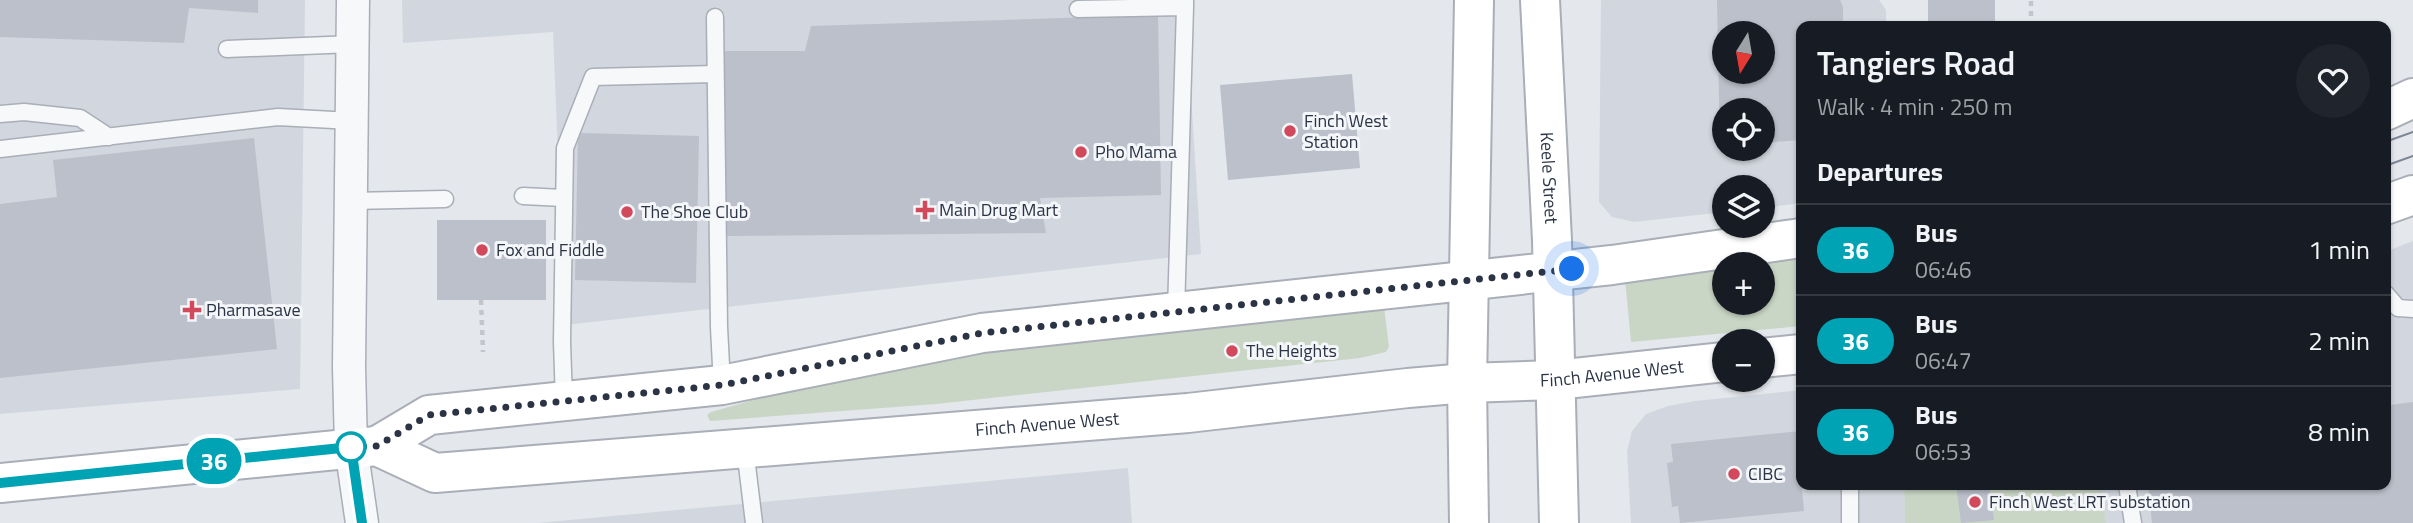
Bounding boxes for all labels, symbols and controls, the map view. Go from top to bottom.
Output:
north arrow [1712,21,1774,84]
map controls [1712,21,1775,392]
text: Tangiers Road [1817,38,2015,88]
button: heart [2296,44,2370,118]
text: Walk · 4 min · 250 m [1817,89,2013,124]
button: locate [1712,98,1775,161]
place label: Finch West Station [1304,107,1389,155]
marker: Finch West Station [1282,123,1298,139]
street label: Keele Street [1534,131,1565,225]
place label: Pho Mama [1095,138,1177,165]
marker: Pho Mama [1073,144,1089,160]
text: Departures [1817,152,1943,191]
button: layers [1712,175,1775,238]
place label: Main Drug Mart [939,196,1059,223]
place label: The Shoe Club [641,198,748,225]
marker: Main Drug Mart [917,202,933,218]
marker: The Shoe Club [619,204,635,220]
text: Bus [1915,213,1957,252]
text: 1 min [2308,230,2370,269]
text: 36 [1842,232,1869,268]
place label: Fox and Fiddle [496,236,604,263]
marker: Fox and Fiddle [474,242,490,258]
your location [1554,251,1589,286]
button: + [1712,252,1775,315]
text: 06:46 [1915,252,1972,287]
place label: Pharmasave [206,296,301,323]
marker: Pharmasave [184,302,200,318]
text: Bus [1915,304,1957,343]
text: 2 min [2308,321,2370,360]
text: 36 [1842,323,1869,359]
button: − [1712,329,1775,392]
place label: The Heights [1246,337,1337,364]
marker: The Heights [1224,343,1240,359]
text: 06:47 [1915,343,1972,378]
street label: Finch Avenue West [1540,352,1686,394]
text: Bus [1915,395,1957,434]
street label: Finch Avenue West [974,404,1121,443]
text: 8 min [2308,412,2370,451]
text: 36 [1842,414,1869,450]
unlabelled marker [336,432,366,462]
text: 06:53 [1915,434,1972,469]
line badge: 36 [182,438,246,484]
text: 36 [201,443,227,479]
place label: CIBC [1748,460,1783,487]
marker: CIBC [1726,466,1742,482]
place label: Finch West LRT substation [1989,488,2190,515]
marker: Finch West LRT substation [1967,494,1983,510]

